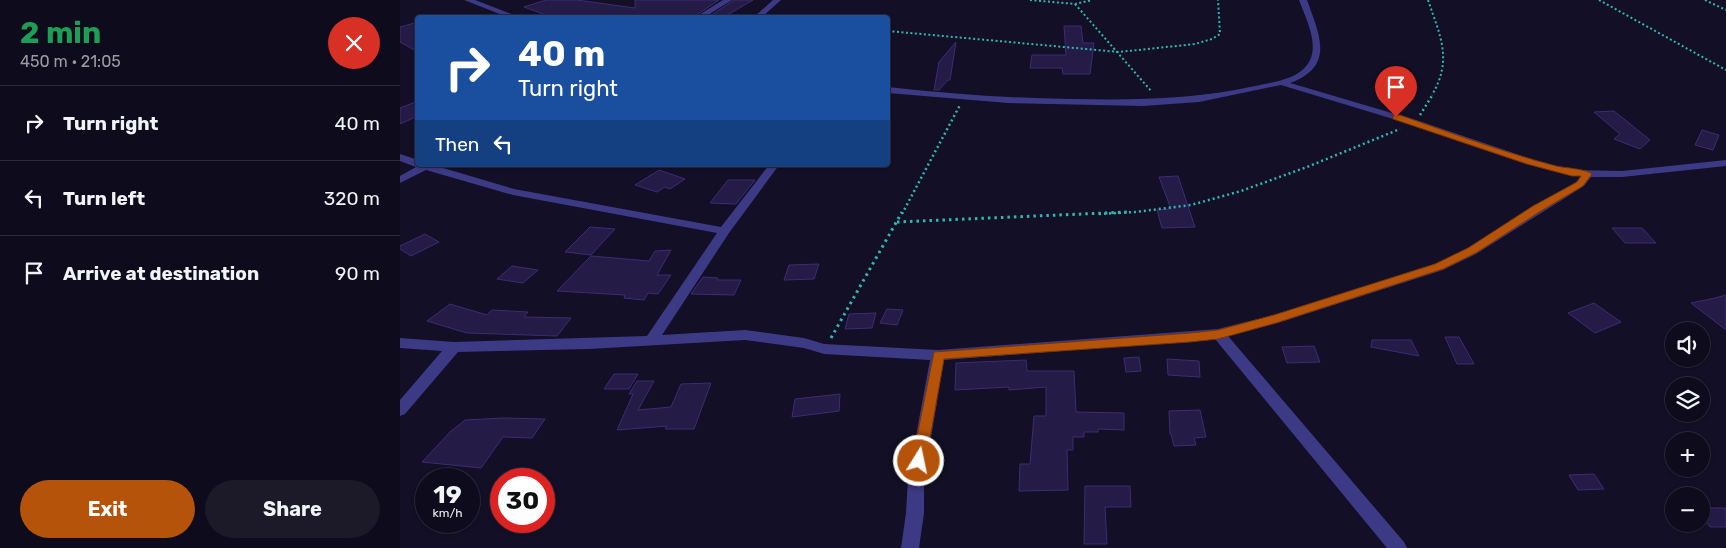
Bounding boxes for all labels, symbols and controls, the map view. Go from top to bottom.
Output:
text: 2 min [20,15,101,51]
button: close [328,17,380,69]
text: 40 m [518,33,605,75]
icon: right [435,35,500,100]
text: 450 m · 21:05 [20,52,121,71]
pin [1375,66,1417,117]
icon: arrive [1382,73,1410,101]
text: Turn right [518,75,618,102]
icon: right [20,109,48,137]
text: Turn right [63,112,158,135]
text: 40 m [335,112,380,135]
icon: left [489,130,517,158]
text: Then [435,133,479,156]
icon: left [20,184,48,212]
text: Turn left [63,187,145,210]
text: 320 m [324,187,380,210]
icon: arrive [20,259,48,287]
text: Arrive at destination [63,262,259,285]
text: 90 m [335,262,380,285]
map controls [1665,322,1710,532]
button: sound [1665,322,1710,367]
button: layers [1665,377,1710,422]
button: + [1665,432,1710,477]
position arrow [892,434,944,486]
speed limit sign: 30 [490,468,555,533]
button: Exit [20,480,195,538]
button: Share [205,480,380,538]
text: 19 [433,480,462,509]
button: − [1665,487,1710,532]
text: km/h [433,506,462,520]

